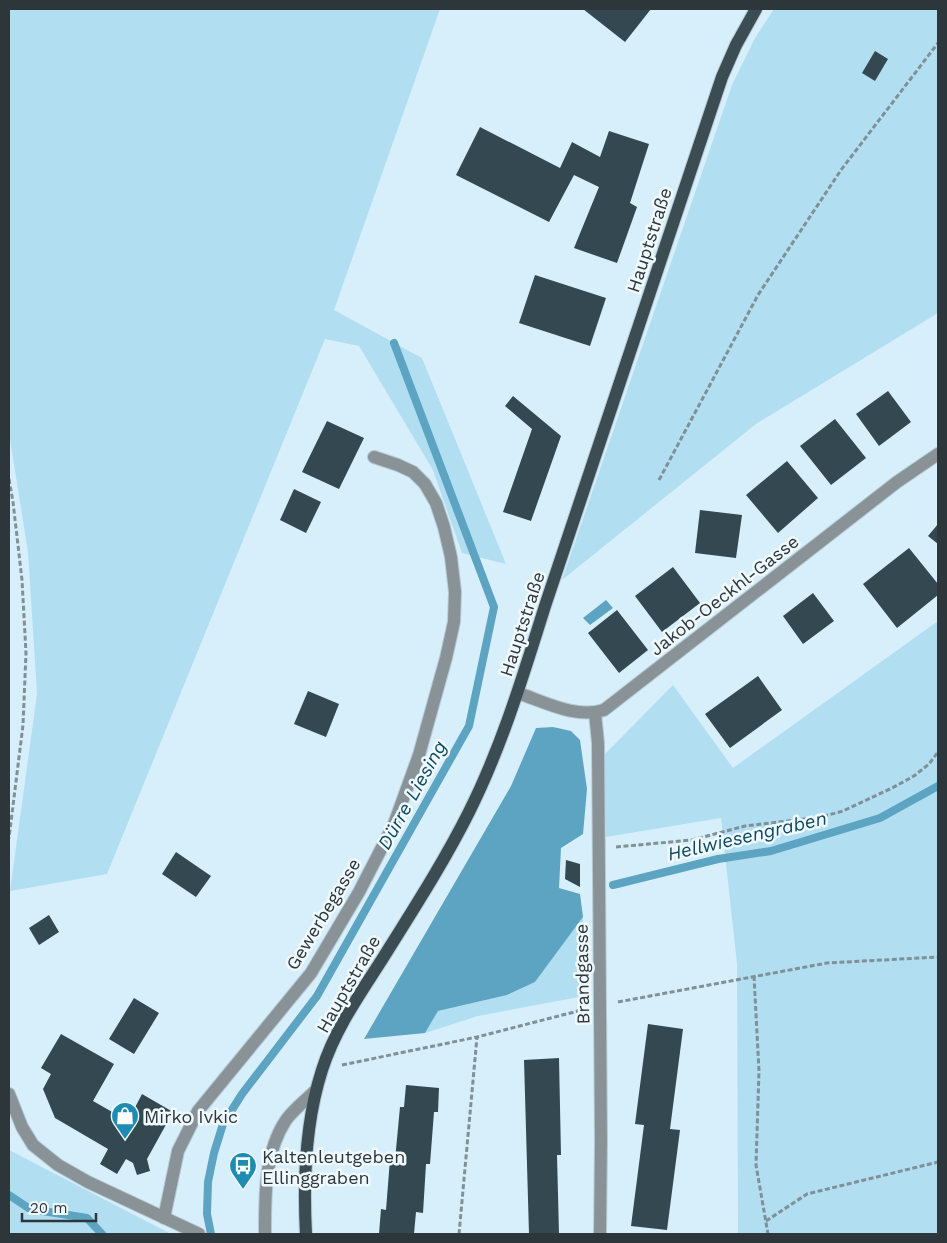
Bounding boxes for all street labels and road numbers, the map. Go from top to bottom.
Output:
street label: Hauptstraße [622,185,676,295]
street label: Jakob-Oeckhl-Gasse [645,530,803,660]
street label: Hauptstraße [495,569,549,679]
street label: Gewerbegasse [281,854,365,974]
street label: Brandgasse [571,924,593,1024]
street label: Hauptstraße [312,932,384,1036]

